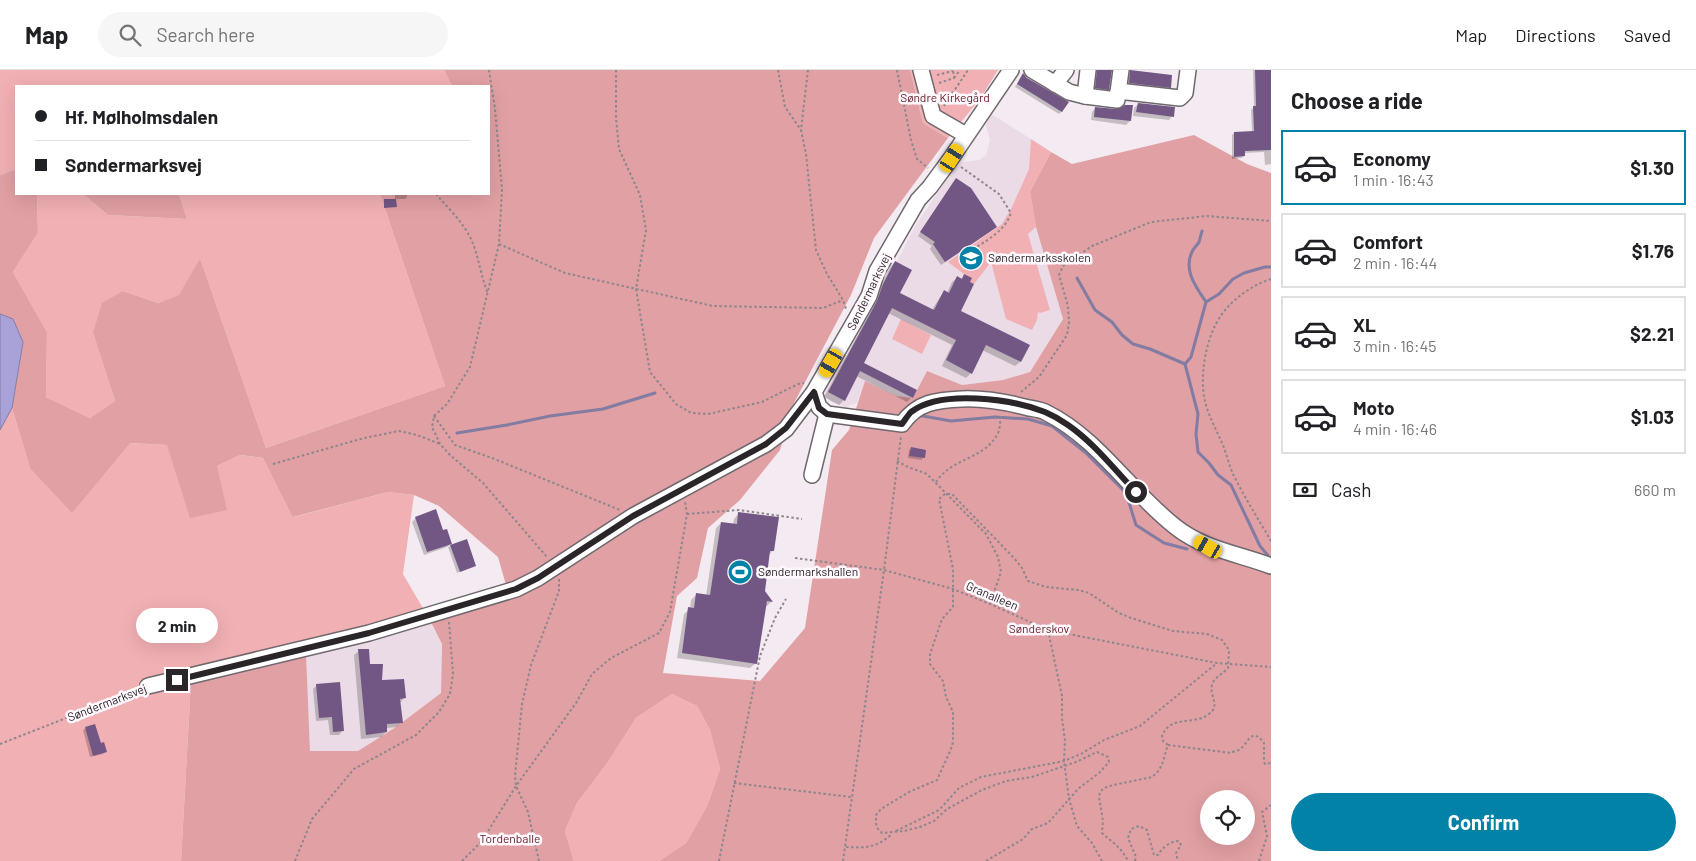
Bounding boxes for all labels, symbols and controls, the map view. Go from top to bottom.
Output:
search box [98,12,448,57]
text: Map [25,20,68,49]
icon: search [116,21,144,49]
text: Search here [156,23,255,46]
text: Map [1455,24,1487,46]
text: Directions [1515,24,1596,46]
text: Saved [1624,24,1671,46]
text: Choose a ride [1291,87,1423,113]
park label: Søndre Kirkegård [900,90,990,104]
text: Hf. Mølholmsdalen [65,105,218,128]
car [937,141,966,175]
icon: car [1293,145,1338,190]
text: Economy [1353,147,1431,170]
text: Søndermarksvej [65,153,202,176]
text: $1.30 [1630,156,1674,179]
text: 1 min · 16:43 [1353,170,1434,189]
icon: car [1293,228,1338,273]
text: Comfort [1353,230,1423,253]
text: $1.76 [1632,239,1674,262]
school or university icon: Søndermarksskolen [958,245,984,271]
place label: Søndermarksskolen [988,250,1091,264]
street label: Søndermarksvej [843,251,893,332]
text: 2 min · 16:44 [1353,253,1437,272]
icon: car [1293,311,1338,356]
text: XL [1353,313,1376,336]
text: $2.21 [1630,322,1674,345]
text: 3 min · 16:45 [1353,336,1436,355]
car [817,346,844,380]
icon: car [1293,394,1338,439]
text: Moto [1353,396,1395,419]
text: $1.03 [1631,405,1674,428]
text: 4 min · 16:46 [1353,419,1437,438]
icon: cash [1291,476,1319,504]
text: Cash [1331,478,1372,501]
text: 660 m [1634,480,1676,499]
route start [1125,481,1147,503]
car [1191,533,1224,561]
sports icon: Søndermarkshallen [727,559,753,585]
place label: Søndermarkshallen [758,564,858,578]
street label: Granalleen [964,578,1021,612]
callout: 2 min [136,608,218,642]
text: 2 min [158,616,196,635]
park label: Sønderskov [1009,621,1070,635]
route end [166,669,188,691]
street label: Søndermarksvej [65,681,148,724]
map controls [1200,790,1255,845]
button: locate [1200,790,1255,845]
button: Confirm [1291,793,1676,851]
park label: Tordenballe [480,831,540,845]

